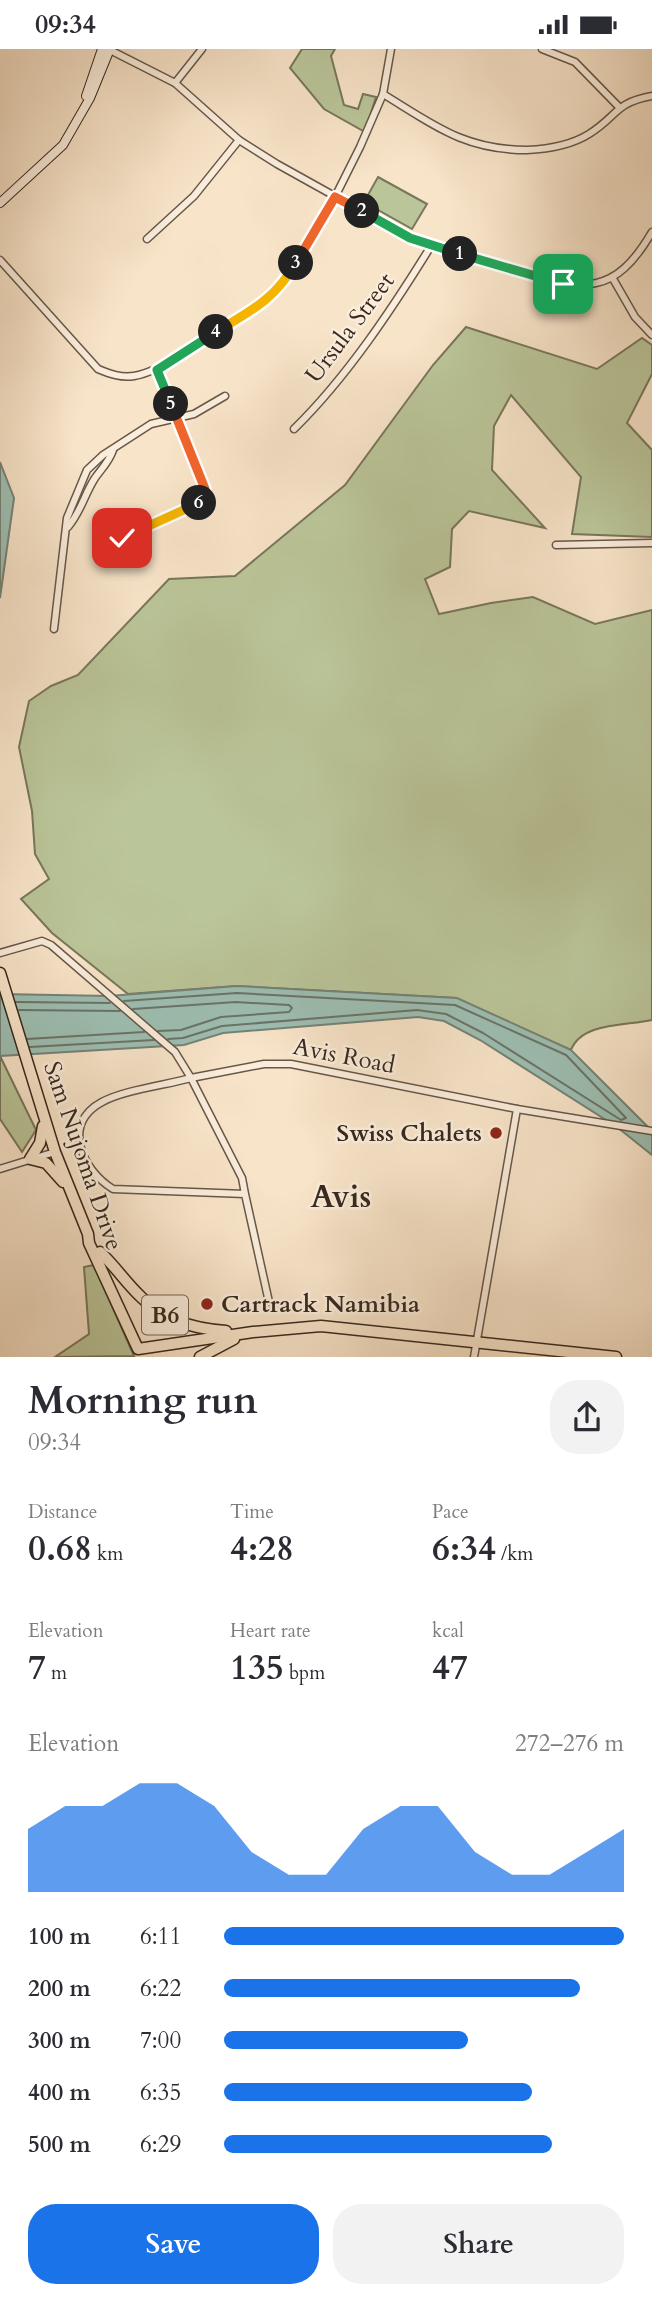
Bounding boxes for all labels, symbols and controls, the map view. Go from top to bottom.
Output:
text: 09:34 [35,7,96,42]
pin: 2 [344,193,380,229]
text: 2 [357,197,366,223]
pin: 1 [442,237,477,271]
text: 1 [455,240,464,266]
pin: 3 [278,245,314,281]
text: 3 [291,249,300,275]
pin [533,254,593,314]
icon: arrive [544,265,582,303]
street label: Ursula Street [298,266,403,390]
pin: 4 [198,315,234,349]
text: 4 [211,318,220,344]
pin: 5 [154,387,188,421]
text: 5 [166,390,175,416]
pin: 6 [182,485,216,521]
text: 6 [194,489,203,515]
pin [92,508,152,568]
icon: check [103,519,141,557]
street label: Avis Road [290,1030,398,1082]
street label: Sam Nujoma Drive [35,1057,131,1255]
place label: Swiss Chalets [336,1117,482,1150]
marker: Swiss Chalets [488,1125,504,1141]
district label: Avis [311,1175,371,1219]
place label: Cartrack Namibia [221,1288,420,1321]
road number: B6 [142,1295,188,1335]
marker: Cartrack Namibia [199,1296,215,1312]
text: Morning run [28,1375,258,1427]
button: share [550,1380,624,1454]
text: 09:34 [28,1427,81,1458]
text: Distance [28,1499,97,1525]
text: Time [230,1499,274,1525]
text: Pace [432,1499,469,1525]
text: 0.68 [28,1525,92,1573]
text: 4:28 [230,1525,294,1573]
text: 6:34 [432,1525,496,1573]
text: km [92,1541,123,1567]
text: /km [496,1541,533,1567]
text: Elevation [28,1618,103,1644]
text: Heart rate [230,1618,311,1644]
text: kcal [432,1618,464,1644]
text: 7 [28,1644,46,1692]
text: 135 [230,1644,284,1692]
text: 47 [432,1644,468,1692]
text: m [46,1660,67,1686]
text: bpm [284,1660,325,1686]
text: Elevation [28,1728,119,1759]
text: 272–276 m [515,1728,624,1759]
text: 100 m [28,1921,91,1952]
text: 6:11 [140,1921,181,1952]
text: 200 m [28,1973,91,2004]
text: 6:22 [140,1973,181,2004]
text: 300 m [28,2025,91,2056]
text: 7:00 [140,2025,181,2056]
text: 400 m [28,2077,91,2108]
text: 6:35 [140,2077,181,2108]
text: 500 m [28,2129,91,2160]
text: 6:29 [140,2129,181,2160]
button: Save [28,2204,319,2284]
button: Share [333,2204,624,2284]

